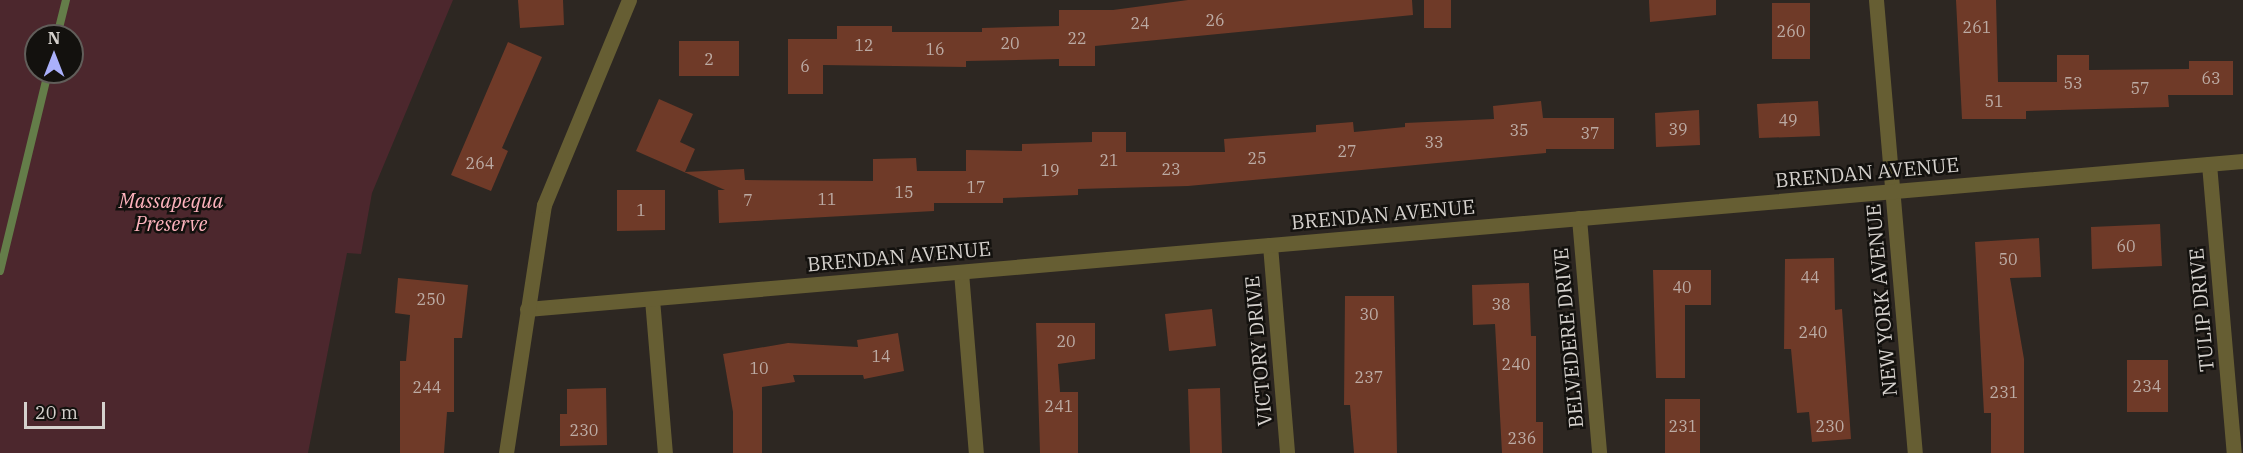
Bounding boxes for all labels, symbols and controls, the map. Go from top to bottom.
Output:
house number: 26 [1205,10,1225,30]
house number: 24 [1130,13,1150,33]
house number: 261 [1963,17,1991,37]
house number: 260 [1777,21,1805,41]
north arrow [24,24,84,84]
text: N [48,28,60,48]
house number: 22 [1067,28,1087,48]
house number: 20 [1000,33,1020,53]
house number: 12 [854,35,874,55]
house number: 16 [925,39,945,59]
house number: 2 [704,49,714,69]
house number: 6 [800,56,810,76]
house number: 63 [2201,68,2221,88]
house number: 53 [2063,73,2083,93]
house number: 57 [2130,78,2150,98]
house number: 51 [1984,91,2004,111]
house number: 49 [1778,110,1798,130]
house number: 39 [1668,119,1688,139]
house number: 35 [1509,120,1529,140]
house number: 37 [1580,123,1600,143]
house number: 33 [1424,132,1444,152]
house number: 27 [1337,141,1357,161]
house number: 25 [1247,148,1267,168]
house number: 21 [1099,150,1119,170]
street label: BRENDAN AVENUE [1774,152,1960,192]
house number: 264 [466,153,494,173]
house number: 23 [1161,159,1181,179]
house number: 19 [1040,160,1060,180]
house number: 17 [966,177,986,197]
house number: 15 [894,182,914,202]
park label: Massapequa Preserve [119,188,223,235]
house number: 11 [817,189,837,209]
house number: 7 [743,190,753,210]
street label: BRENDAN AVENUE [1290,194,1476,234]
house number: 1 [636,200,646,220]
street label: NEW YORK AVENUE [1861,203,1901,397]
street label: BRENDAN AVENUE [806,236,992,276]
house number: 60 [2116,236,2136,256]
street label: BELVEDERE DRIVE [1548,247,1588,429]
street label: TULIP DRIVE [2184,247,2218,373]
house number: 50 [1998,249,2018,269]
house number: 44 [1800,267,1820,287]
street label: VICTORY DRIVE [1239,275,1277,427]
house number: 40 [1672,277,1692,297]
house number: 250 [417,289,445,309]
house number: 38 [1491,294,1511,314]
house number: 30 [1359,304,1379,324]
house number: 240 [1799,322,1827,342]
house number: 20 [1056,331,1076,351]
house number: 14 [871,346,891,366]
house number: 240 [1502,354,1530,374]
house number: 10 [749,358,769,378]
house number: 237 [1355,367,1383,387]
house number: 234 [2133,376,2161,396]
house number: 244 [413,377,441,397]
house number: 231 [1990,382,2018,402]
scale bar [27,390,108,428]
house number: 241 [1045,396,1073,416]
text: 20 m [35,401,78,424]
house number: 231 [1669,416,1697,436]
house number: 230 [1816,416,1844,436]
house number: 230 [570,420,598,440]
house number: 236 [1508,428,1536,448]

